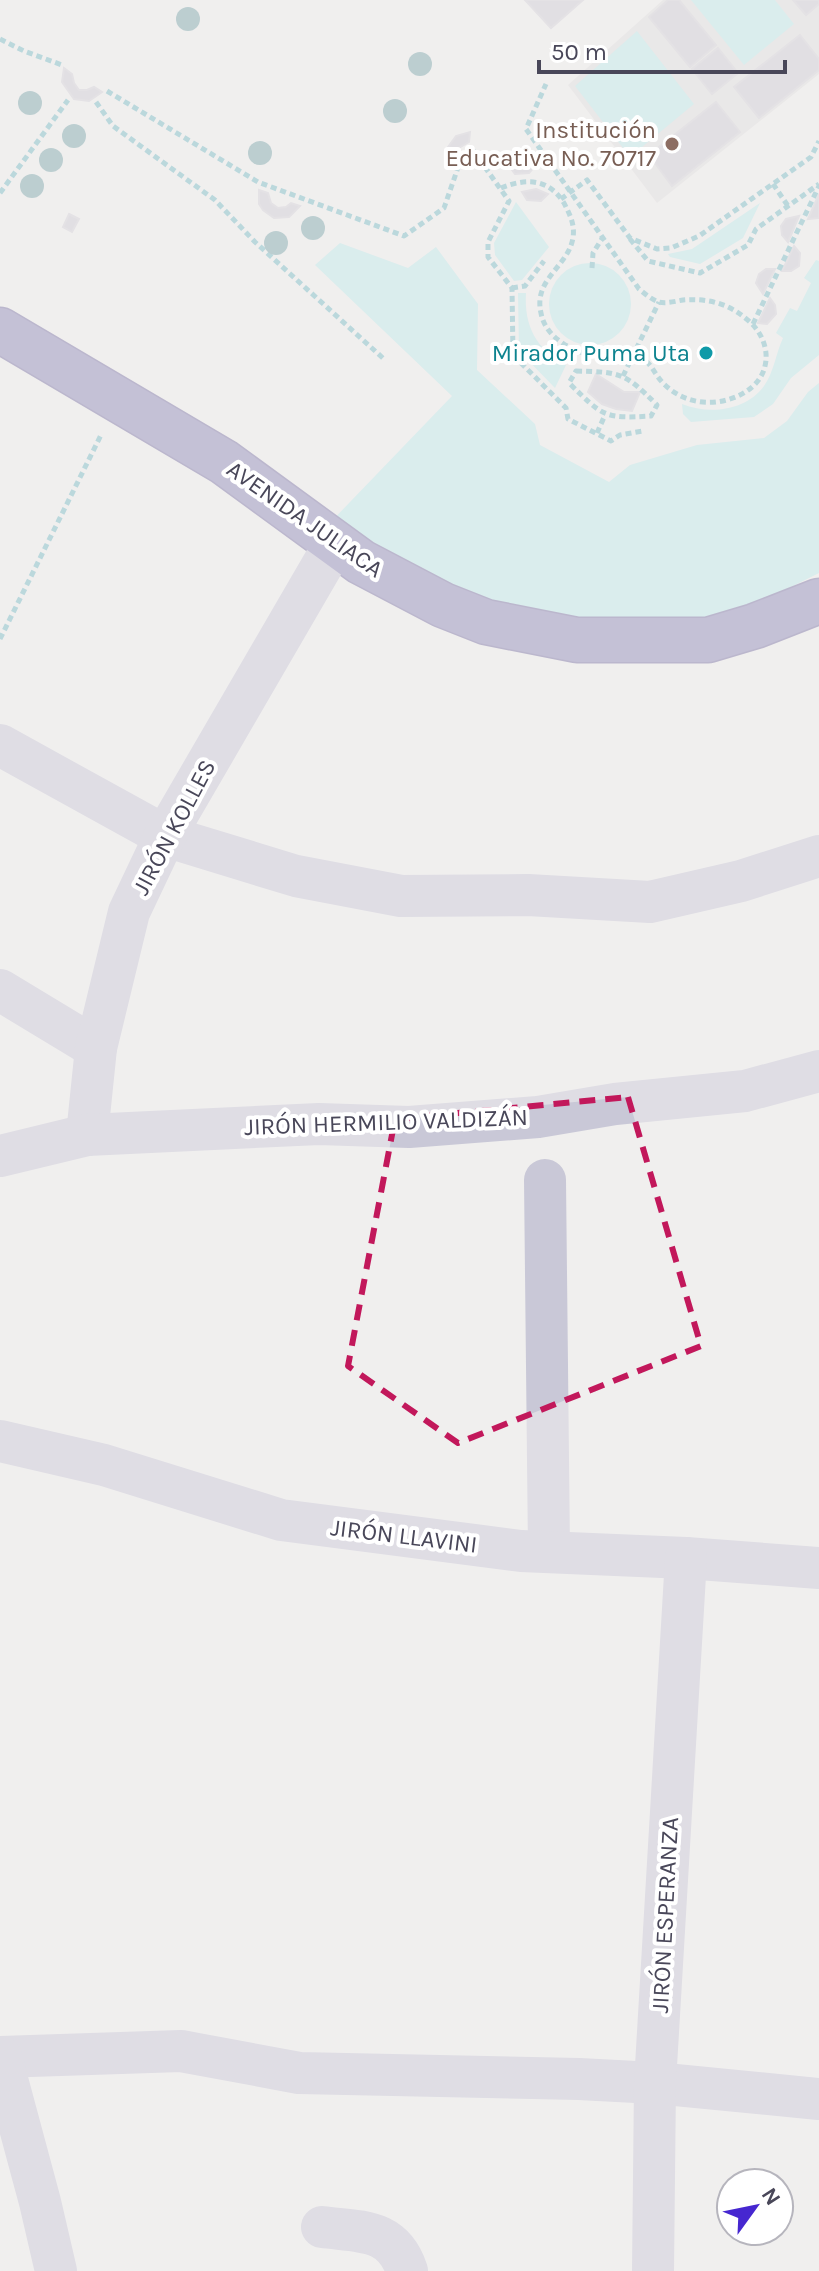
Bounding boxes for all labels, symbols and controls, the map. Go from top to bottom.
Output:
scale bar [539,24,785,74]
text: 50 m [551,38,607,66]
place label: Institución Educativa No. 70717 [446,116,656,172]
marker: Institución Educativa No. 70717 [663,135,681,153]
place label: Mirador Puma Uta [492,339,690,367]
marker: Mirador Puma Uta [697,344,715,362]
street label: AVENIDA JULIACA [222,455,389,583]
street label: JIRÓN KOLLES [127,755,221,899]
street label: JIRÓN HERMILIO VALDIZÁN [244,1102,528,1141]
street label: JIRÓN LLAVINI [329,1513,479,1559]
street label: JIRÓN ESPERANZA [646,1816,684,2014]
north arrow [715,2167,795,2247]
text: N [756,2183,786,2210]

